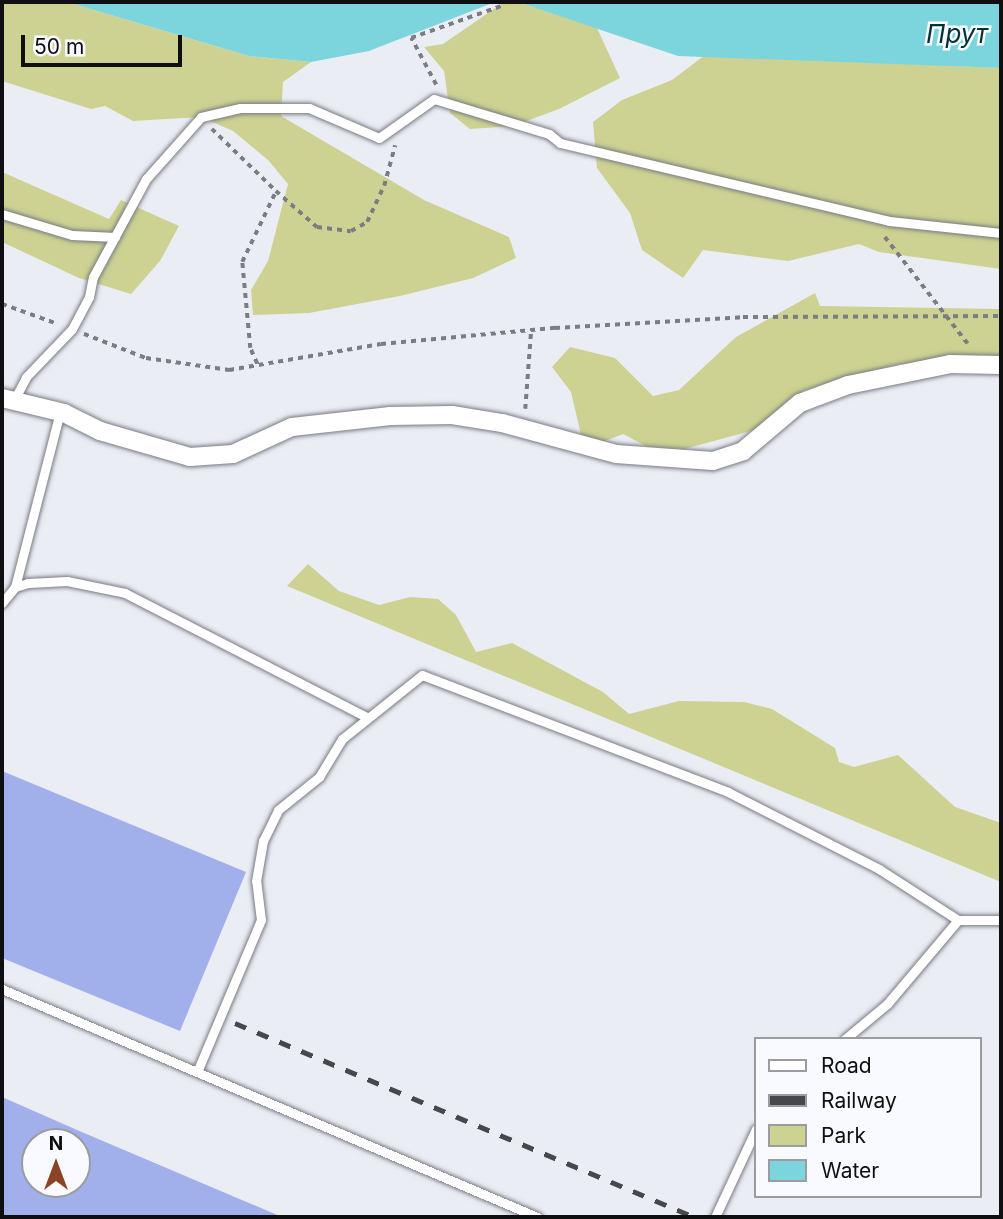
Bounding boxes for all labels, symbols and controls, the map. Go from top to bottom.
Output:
water label: Прут [926,18,988,50]
scale bar [24,21,186,65]
text: 50 m [34,34,84,59]
legend [754,1037,982,1198]
text: Road [821,1053,872,1078]
text: Railway [821,1088,897,1113]
text: Park [821,1123,866,1148]
north arrow [21,1128,91,1198]
text: N [49,1132,63,1155]
text: Water [821,1158,879,1183]

